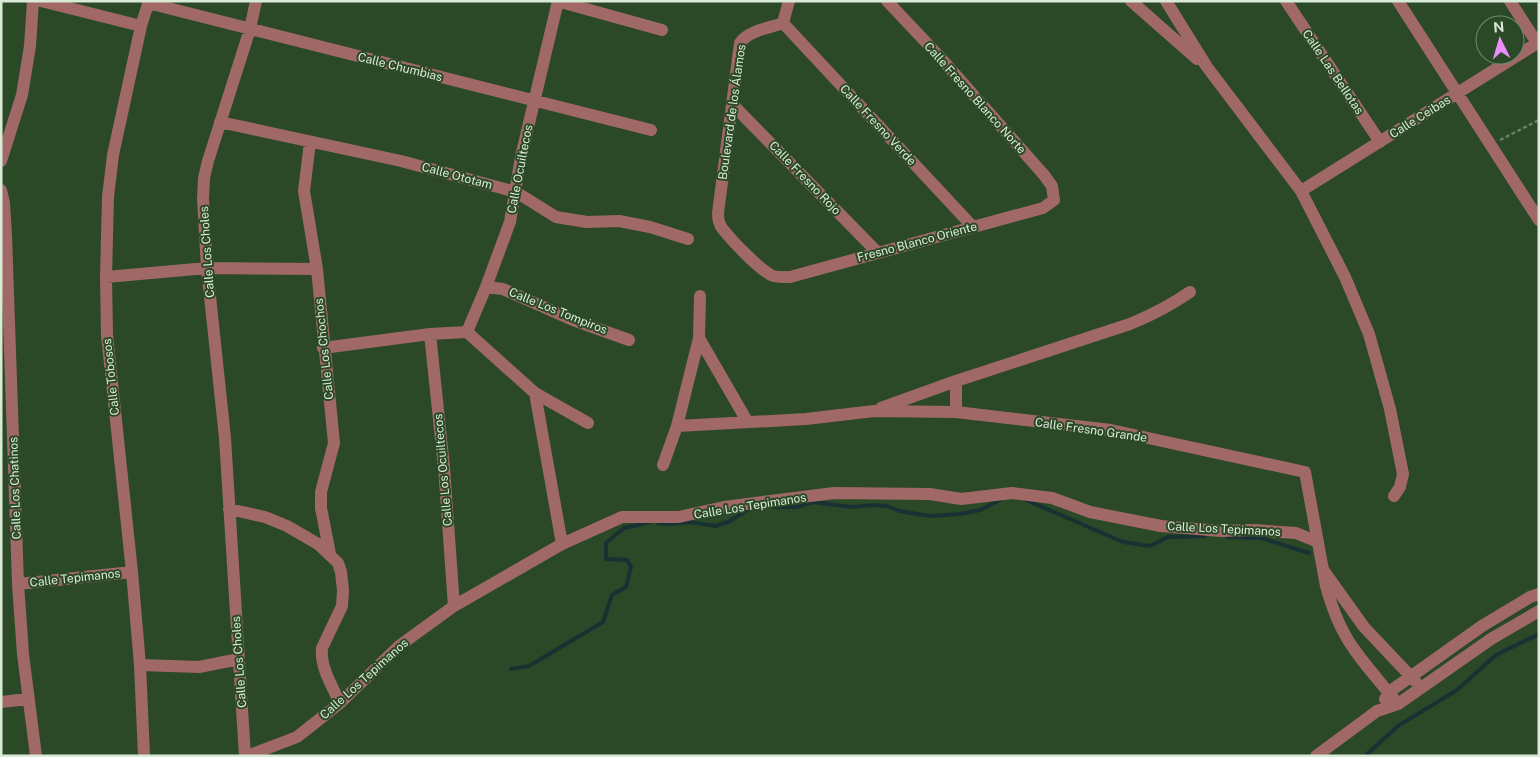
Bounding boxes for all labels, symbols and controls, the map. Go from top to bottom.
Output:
north arrow [1475,15,1525,65]
text: N [1493,19,1505,35]
street label: Calle Las Bellotas [1300,27,1366,117]
street label: Calle Fresno Blanco Norte [921,39,1029,157]
street label: Boulevard de los Álamos [716,43,748,181]
street label: Calle Chumbias [356,50,444,84]
street label: Calle Fresno Verde [837,82,919,168]
street label: Calle Ceibas [1387,93,1453,141]
street label: Calle Ocuiltecos [505,123,535,215]
street label: Calle Fresno Rojo [766,138,844,218]
street label: Calle Ototam [420,160,494,192]
street label: Calle Los Choles [197,206,217,298]
street label: Fresno Blanco Oriente [856,219,979,265]
street label: Calle Los Tompiros [507,285,609,337]
street label: Calle Los Chochos [312,298,336,400]
street label: Calle Tobosos [100,338,122,416]
street label: Calle Los Ocuiltecos [431,413,455,527]
street label: Calle Fresno Grande [1034,415,1148,445]
street label: Calle Los Chatinos [6,436,24,540]
street label: Calle Los Tepimanos [693,490,807,522]
street label: Calle Los Tepimanos [1167,519,1281,539]
street label: Calle Tepimanos [29,566,121,590]
street label: Calle Los Choles [229,616,249,708]
street label: Calle Los Tepimanos [317,636,411,722]

